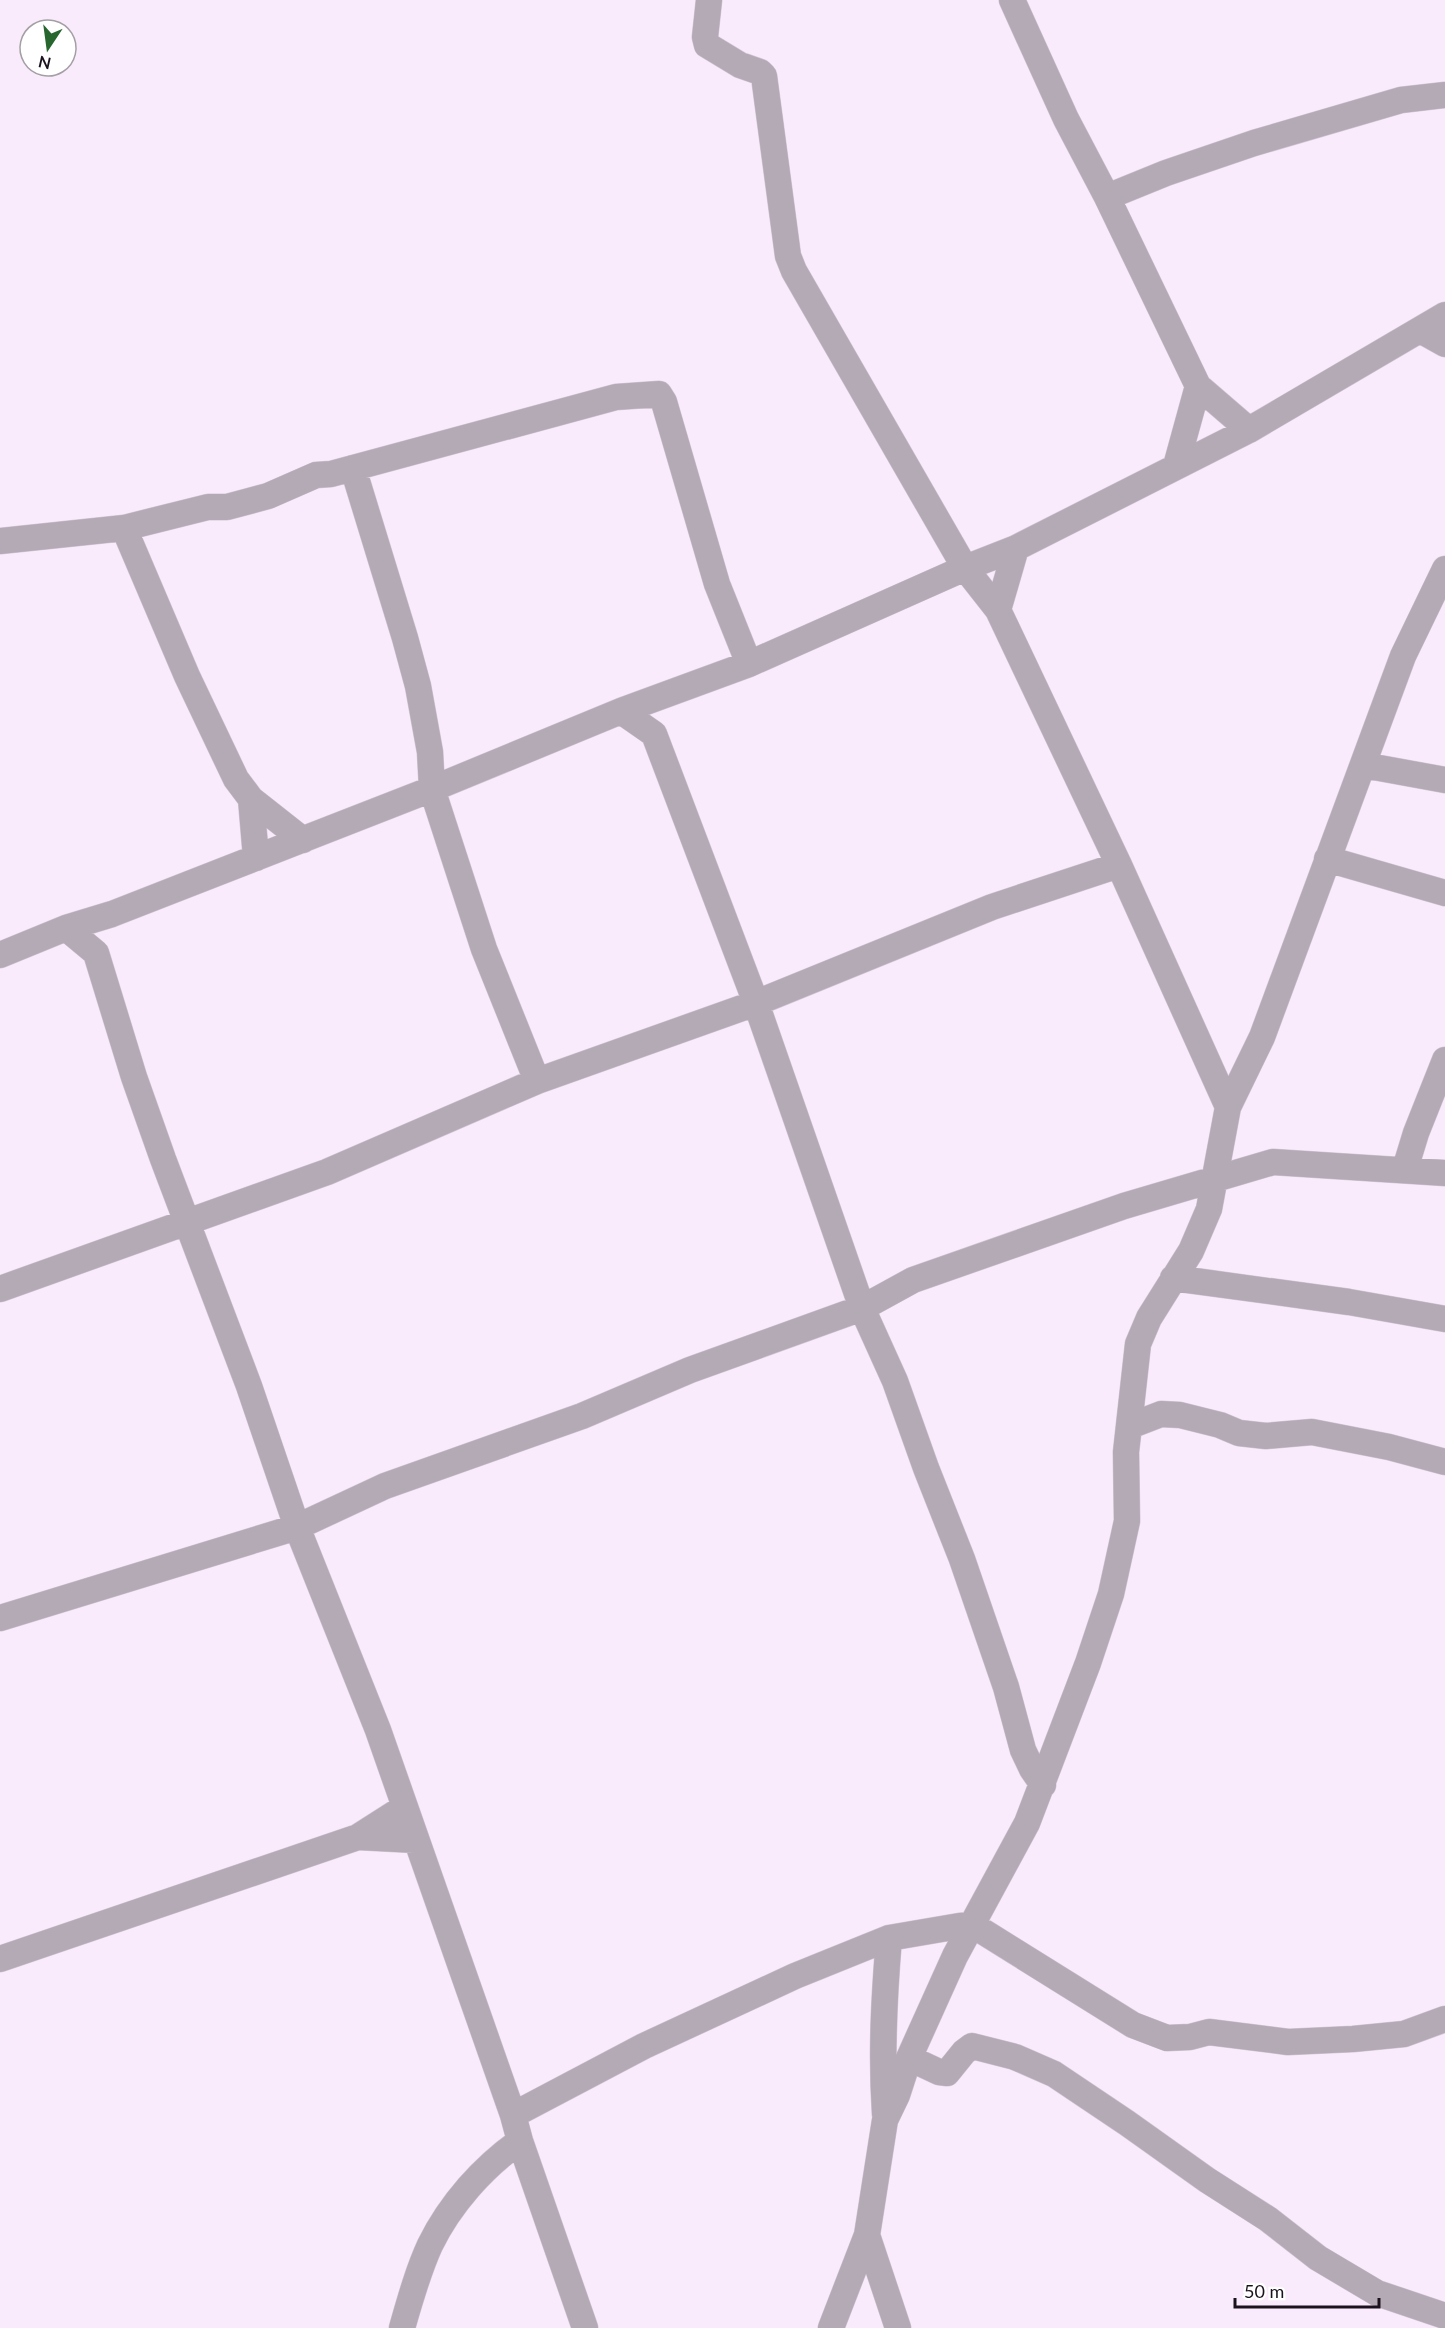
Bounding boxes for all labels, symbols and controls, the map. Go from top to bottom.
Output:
north arrow [18,18,78,78]
text: N [36,52,53,74]
scale bar [1235,2271,1379,2309]
text: 50 m [1244,2280,1284,2302]

